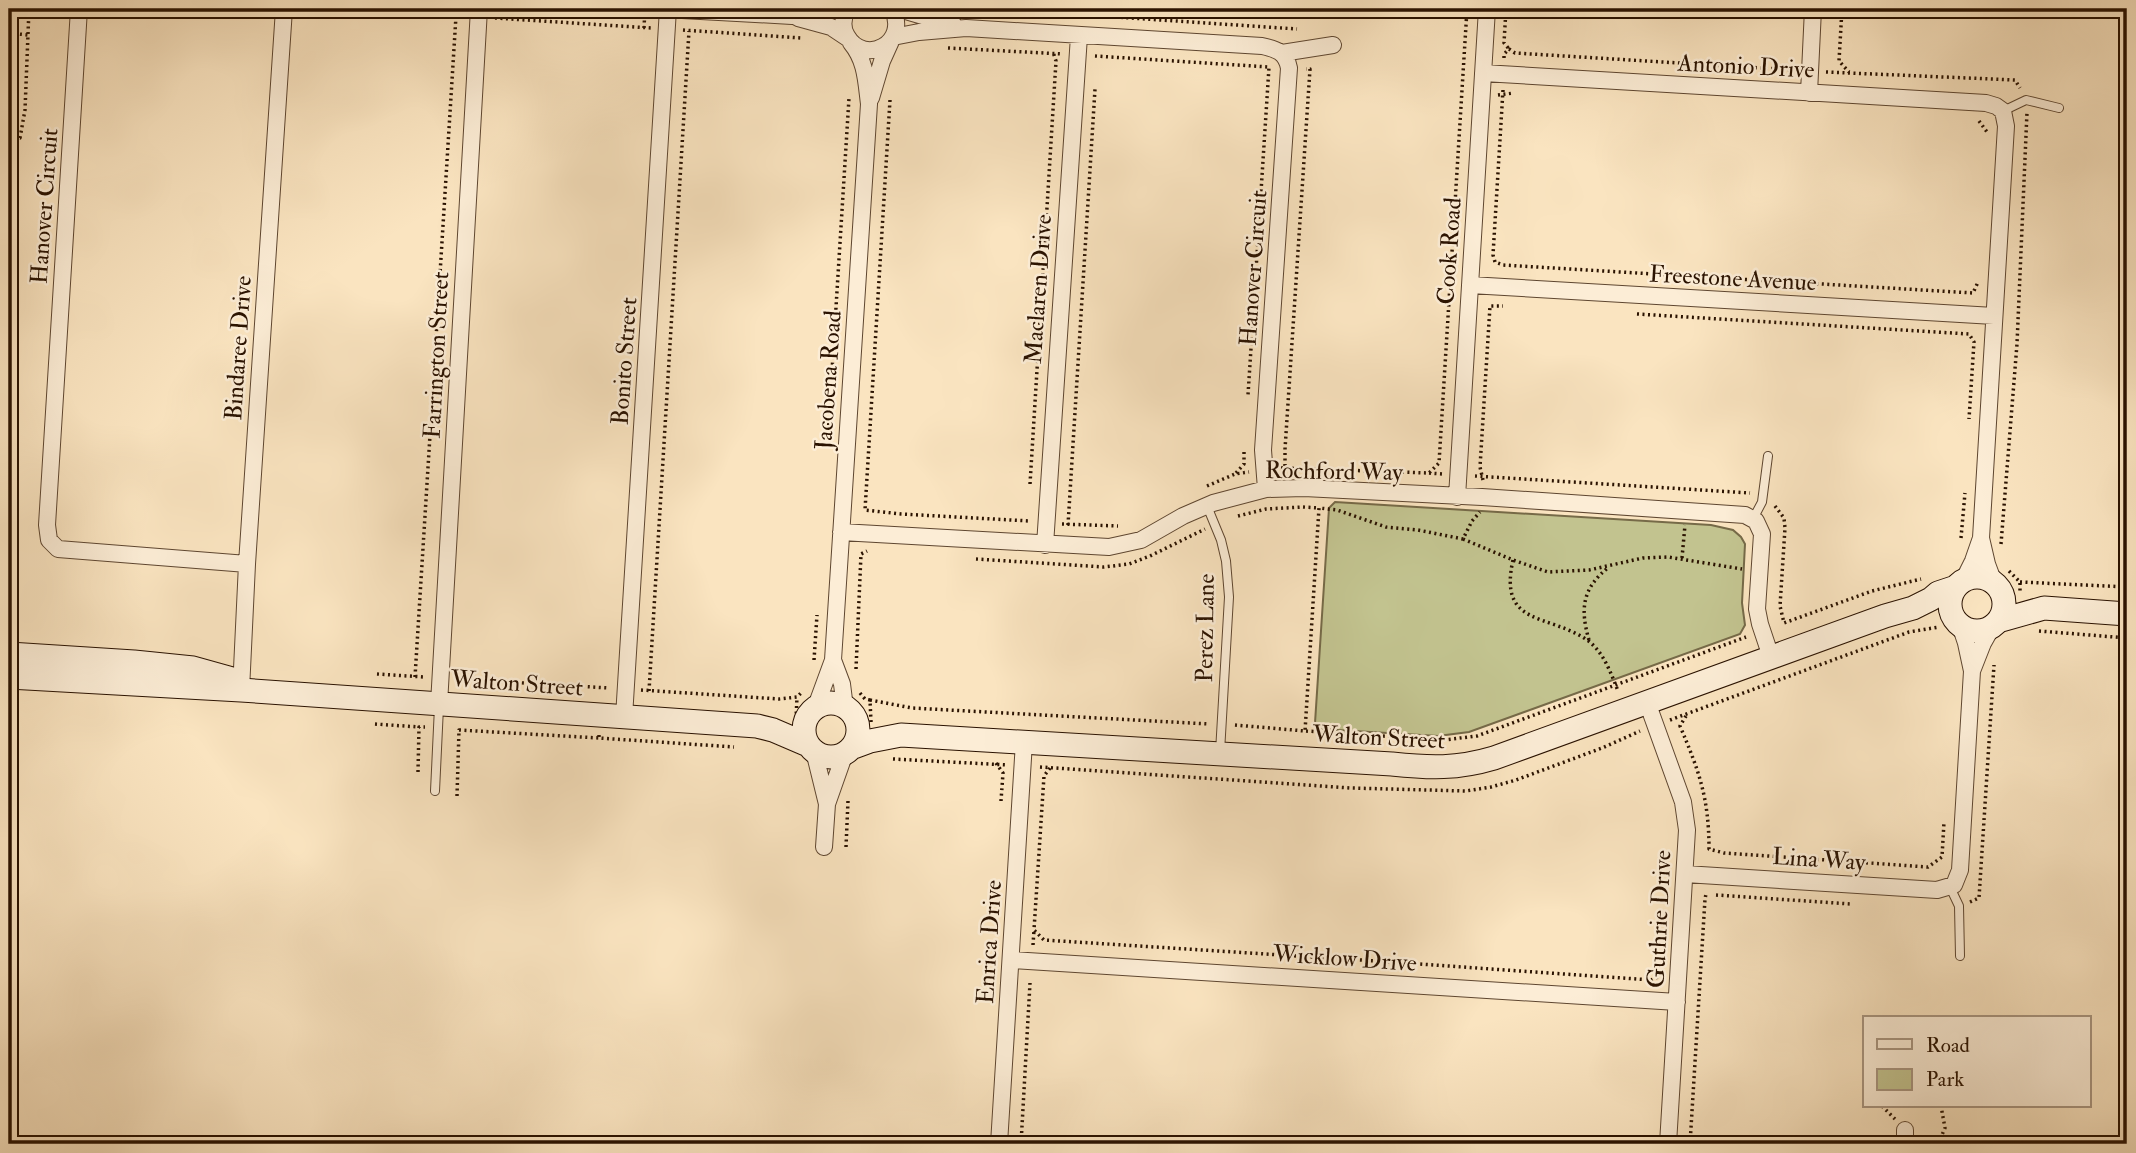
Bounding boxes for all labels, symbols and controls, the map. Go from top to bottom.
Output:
street label: Antonio Drive [1676,47,1815,86]
street label: Hanover Circuit [24,127,65,285]
street label: Hanover Circuit [1233,189,1274,347]
street label: Cook Road [1430,196,1469,306]
street label: Maclaren Drive [1018,213,1059,365]
street label: Freestone Avenue [1648,259,1818,298]
street label: Farrington Street [417,270,456,439]
street label: Bindaree Drive [218,275,259,421]
street label: Bonito Street [605,296,644,426]
street label: Jacobena Road [808,309,849,452]
street label: Rochford Way [1265,455,1404,488]
street label: Perez Lane [1189,573,1222,683]
street label: Walton Street [449,663,584,704]
street label: Walton Street [1311,718,1446,756]
street label: Lina Way [1771,841,1867,878]
street label: Guthrie Drive [1640,849,1679,989]
street label: Enrica Drive [970,879,1009,1005]
street label: Wicklow Drive [1271,938,1418,979]
legend [1863,1016,2090,1108]
text: Road [1926,1032,1971,1059]
text: Park [1926,1066,1964,1093]

